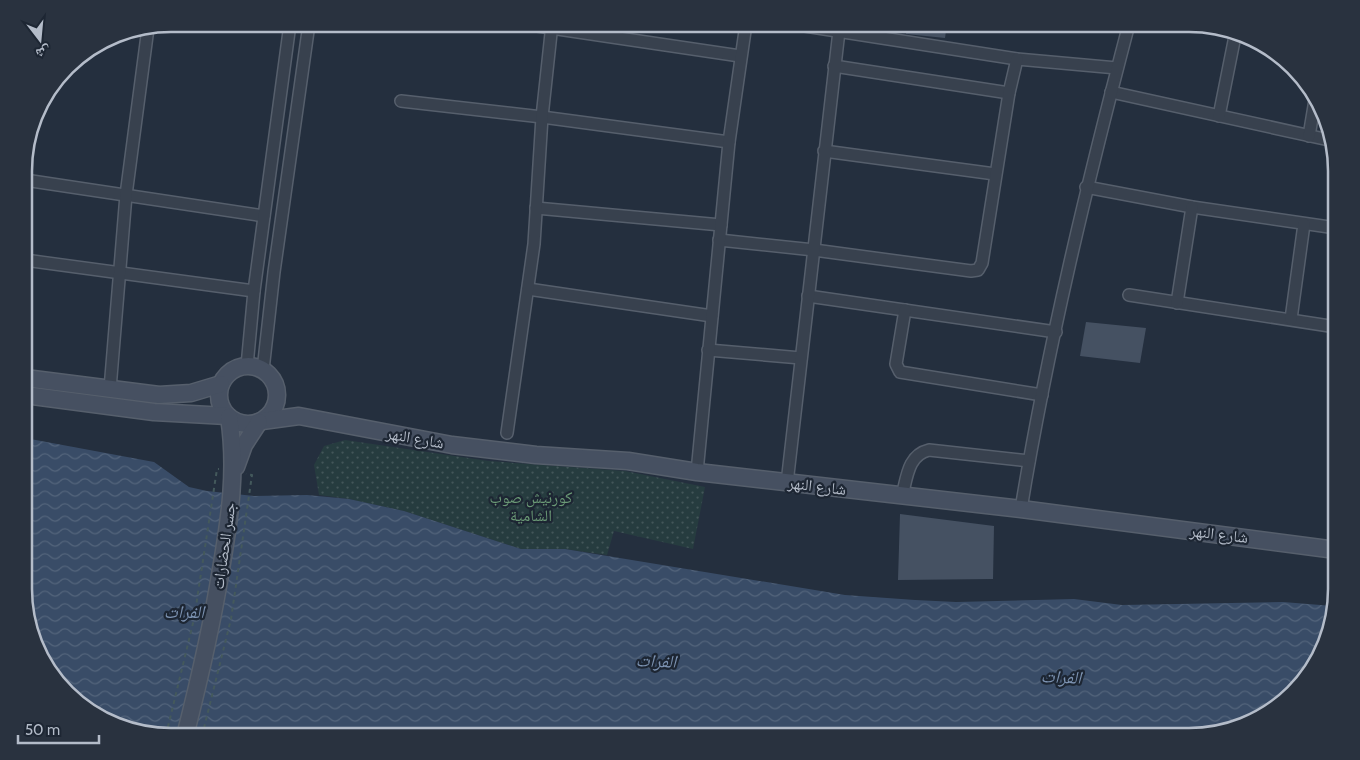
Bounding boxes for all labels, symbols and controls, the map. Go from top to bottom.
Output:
north arrow [15,15,65,65]
text: ش [34,42,53,63]
street label: شارع النهر [383,423,445,453]
street label: شارع النهر [786,473,847,500]
park label: كورنيش صوب الشامية [490,488,573,525]
street label: جسر الحضارات [209,501,239,591]
street label: شارع النهر [1188,521,1249,548]
water label: الفرات [164,601,206,623]
water label: الفرات [635,649,678,673]
water label: الفرات [1040,665,1083,689]
scale bar [18,712,99,744]
text: 50 m [25,721,60,739]

